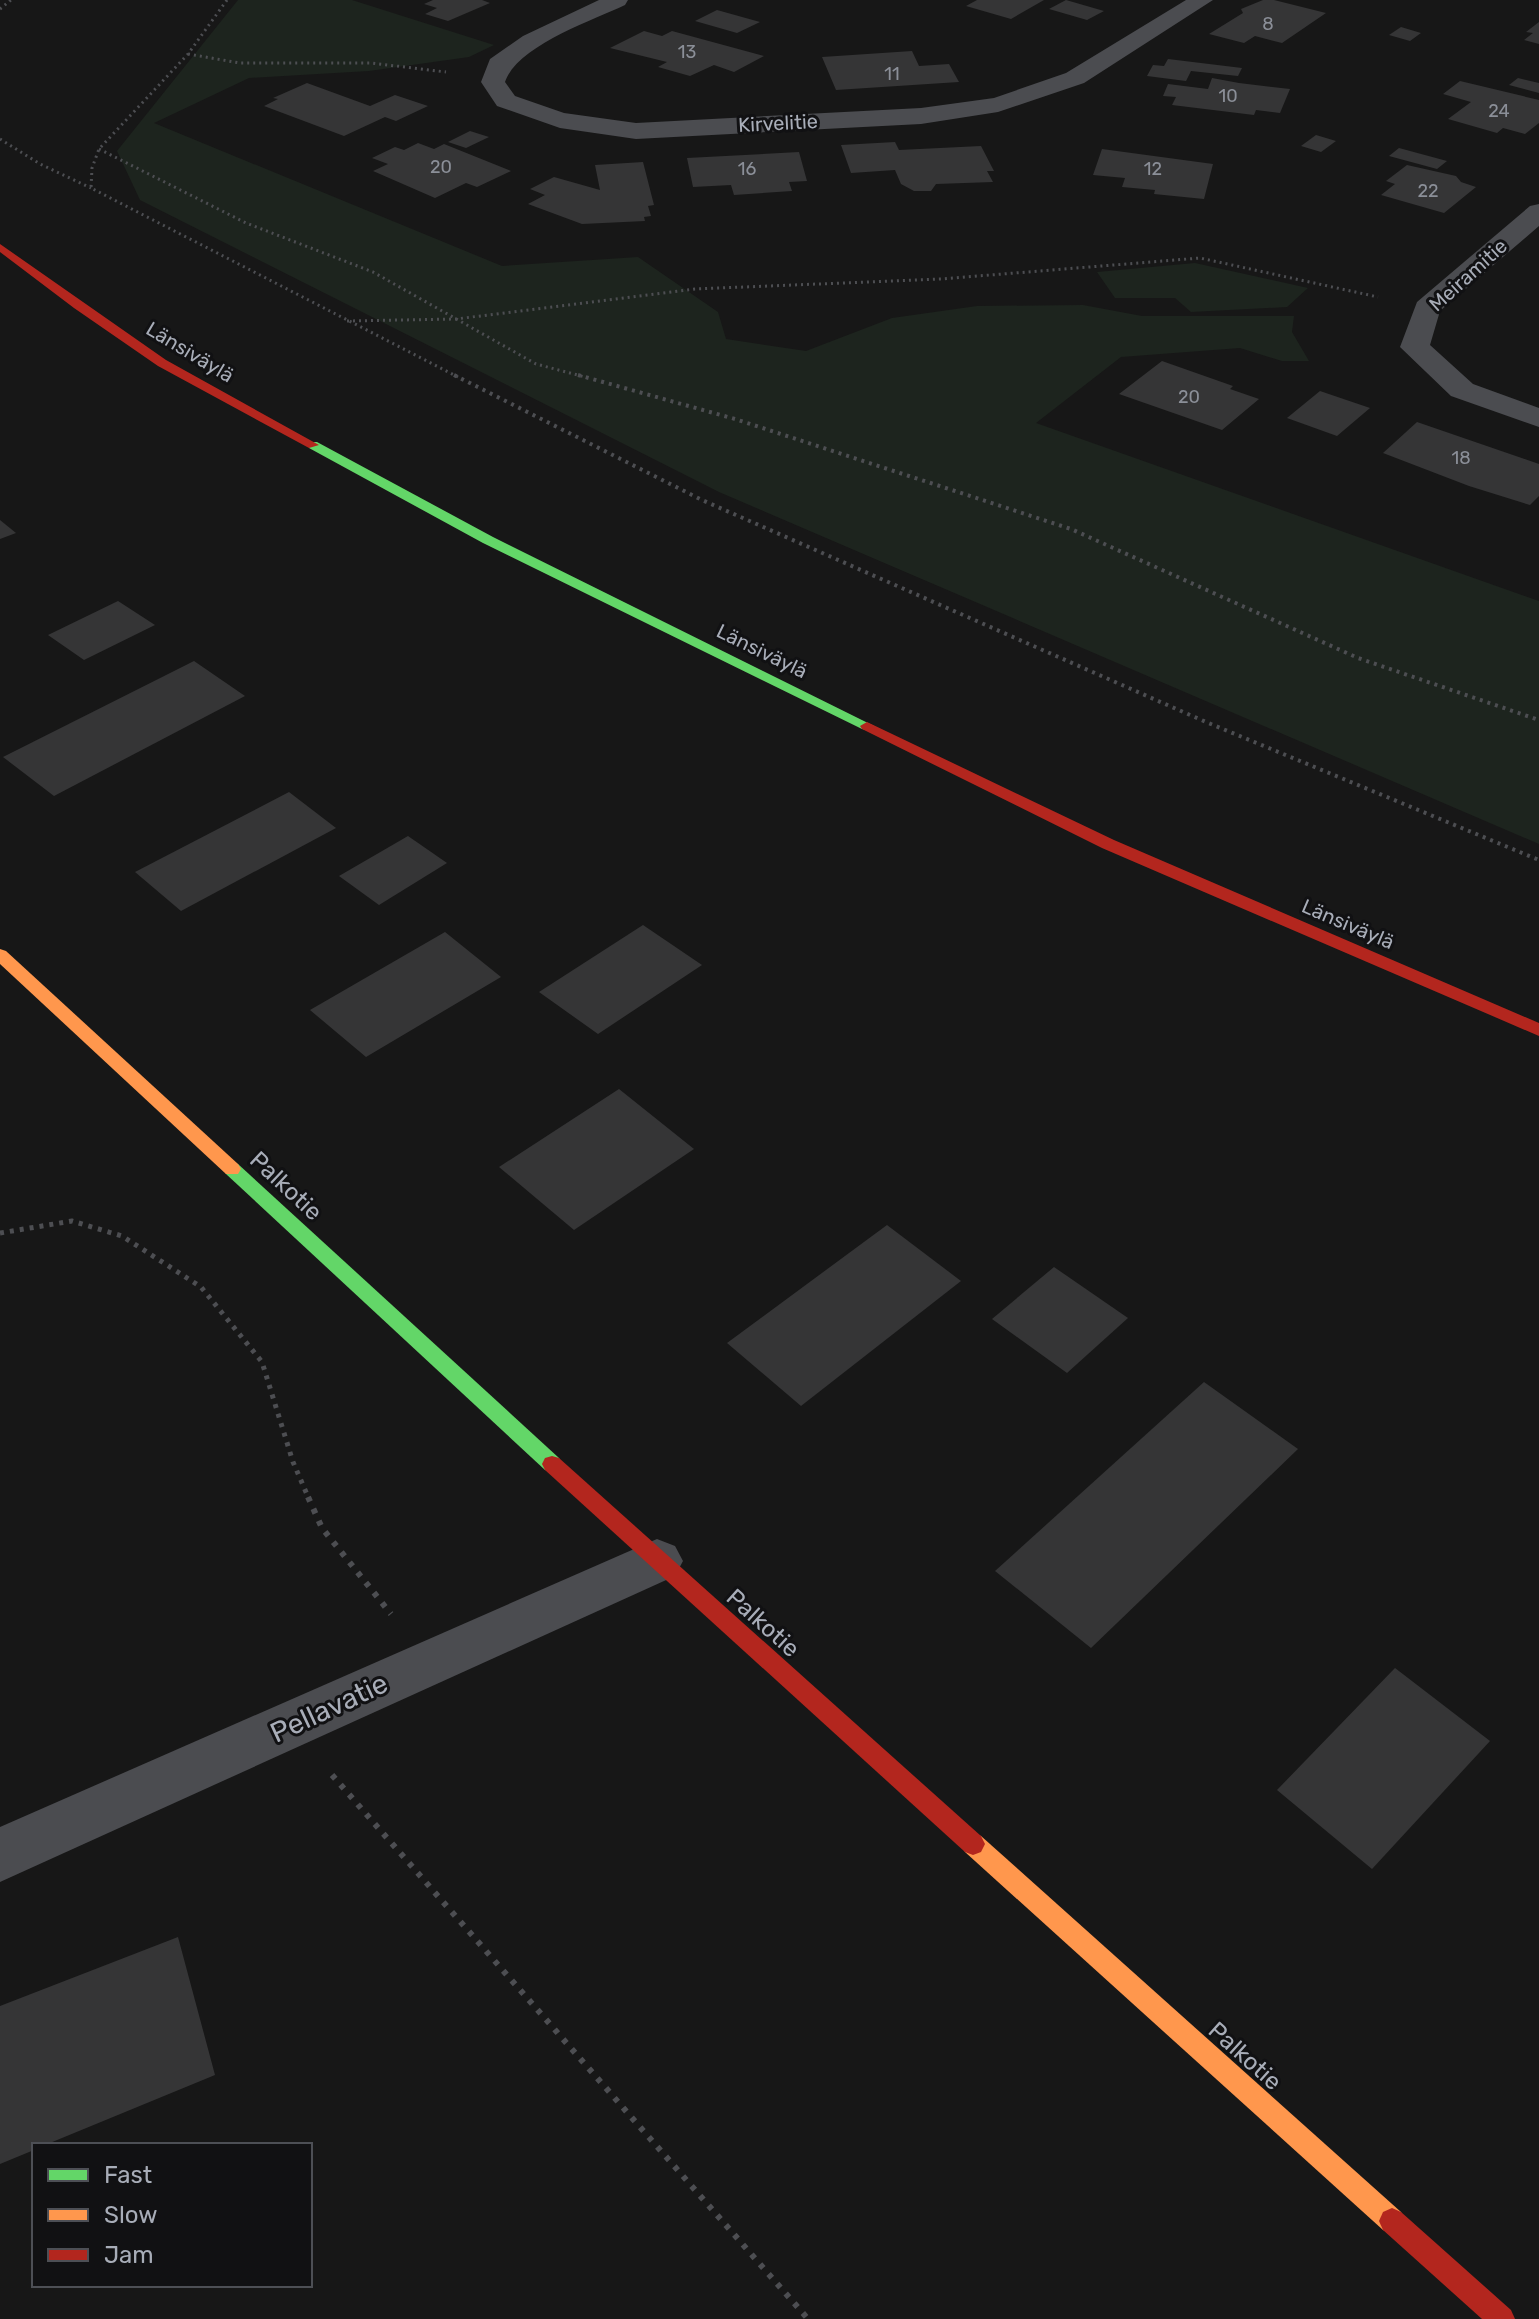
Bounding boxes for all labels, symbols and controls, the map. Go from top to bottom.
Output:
house number: 8 [1262,13,1274,35]
house number: 13 [678,41,696,63]
house number: 11 [884,63,900,85]
house number: 10 [1218,85,1238,107]
house number: 24 [1488,100,1510,122]
street label: Kirvelitie [737,109,819,137]
house number: 20 [430,156,452,178]
house number: 16 [738,158,756,180]
house number: 12 [1144,158,1162,180]
house number: 22 [1417,180,1439,202]
street label: Meiramitie [1424,234,1512,316]
street label: Länsiväylä [142,317,238,387]
house number: 20 [1178,386,1200,408]
house number: 18 [1451,447,1471,469]
street label: Länsiväylä [713,619,811,683]
street label: Länsiväylä [1298,894,1398,954]
street label: Palkotie [244,1146,328,1226]
street label: Palkotie [721,1583,805,1663]
street label: Pellavatie [265,1666,393,1750]
street label: Palkotie [1203,2016,1287,2096]
legend [32,2143,312,2287]
text: Fast [104,2161,152,2189]
text: Slow [104,2201,157,2229]
text: Jam [104,2241,154,2269]

